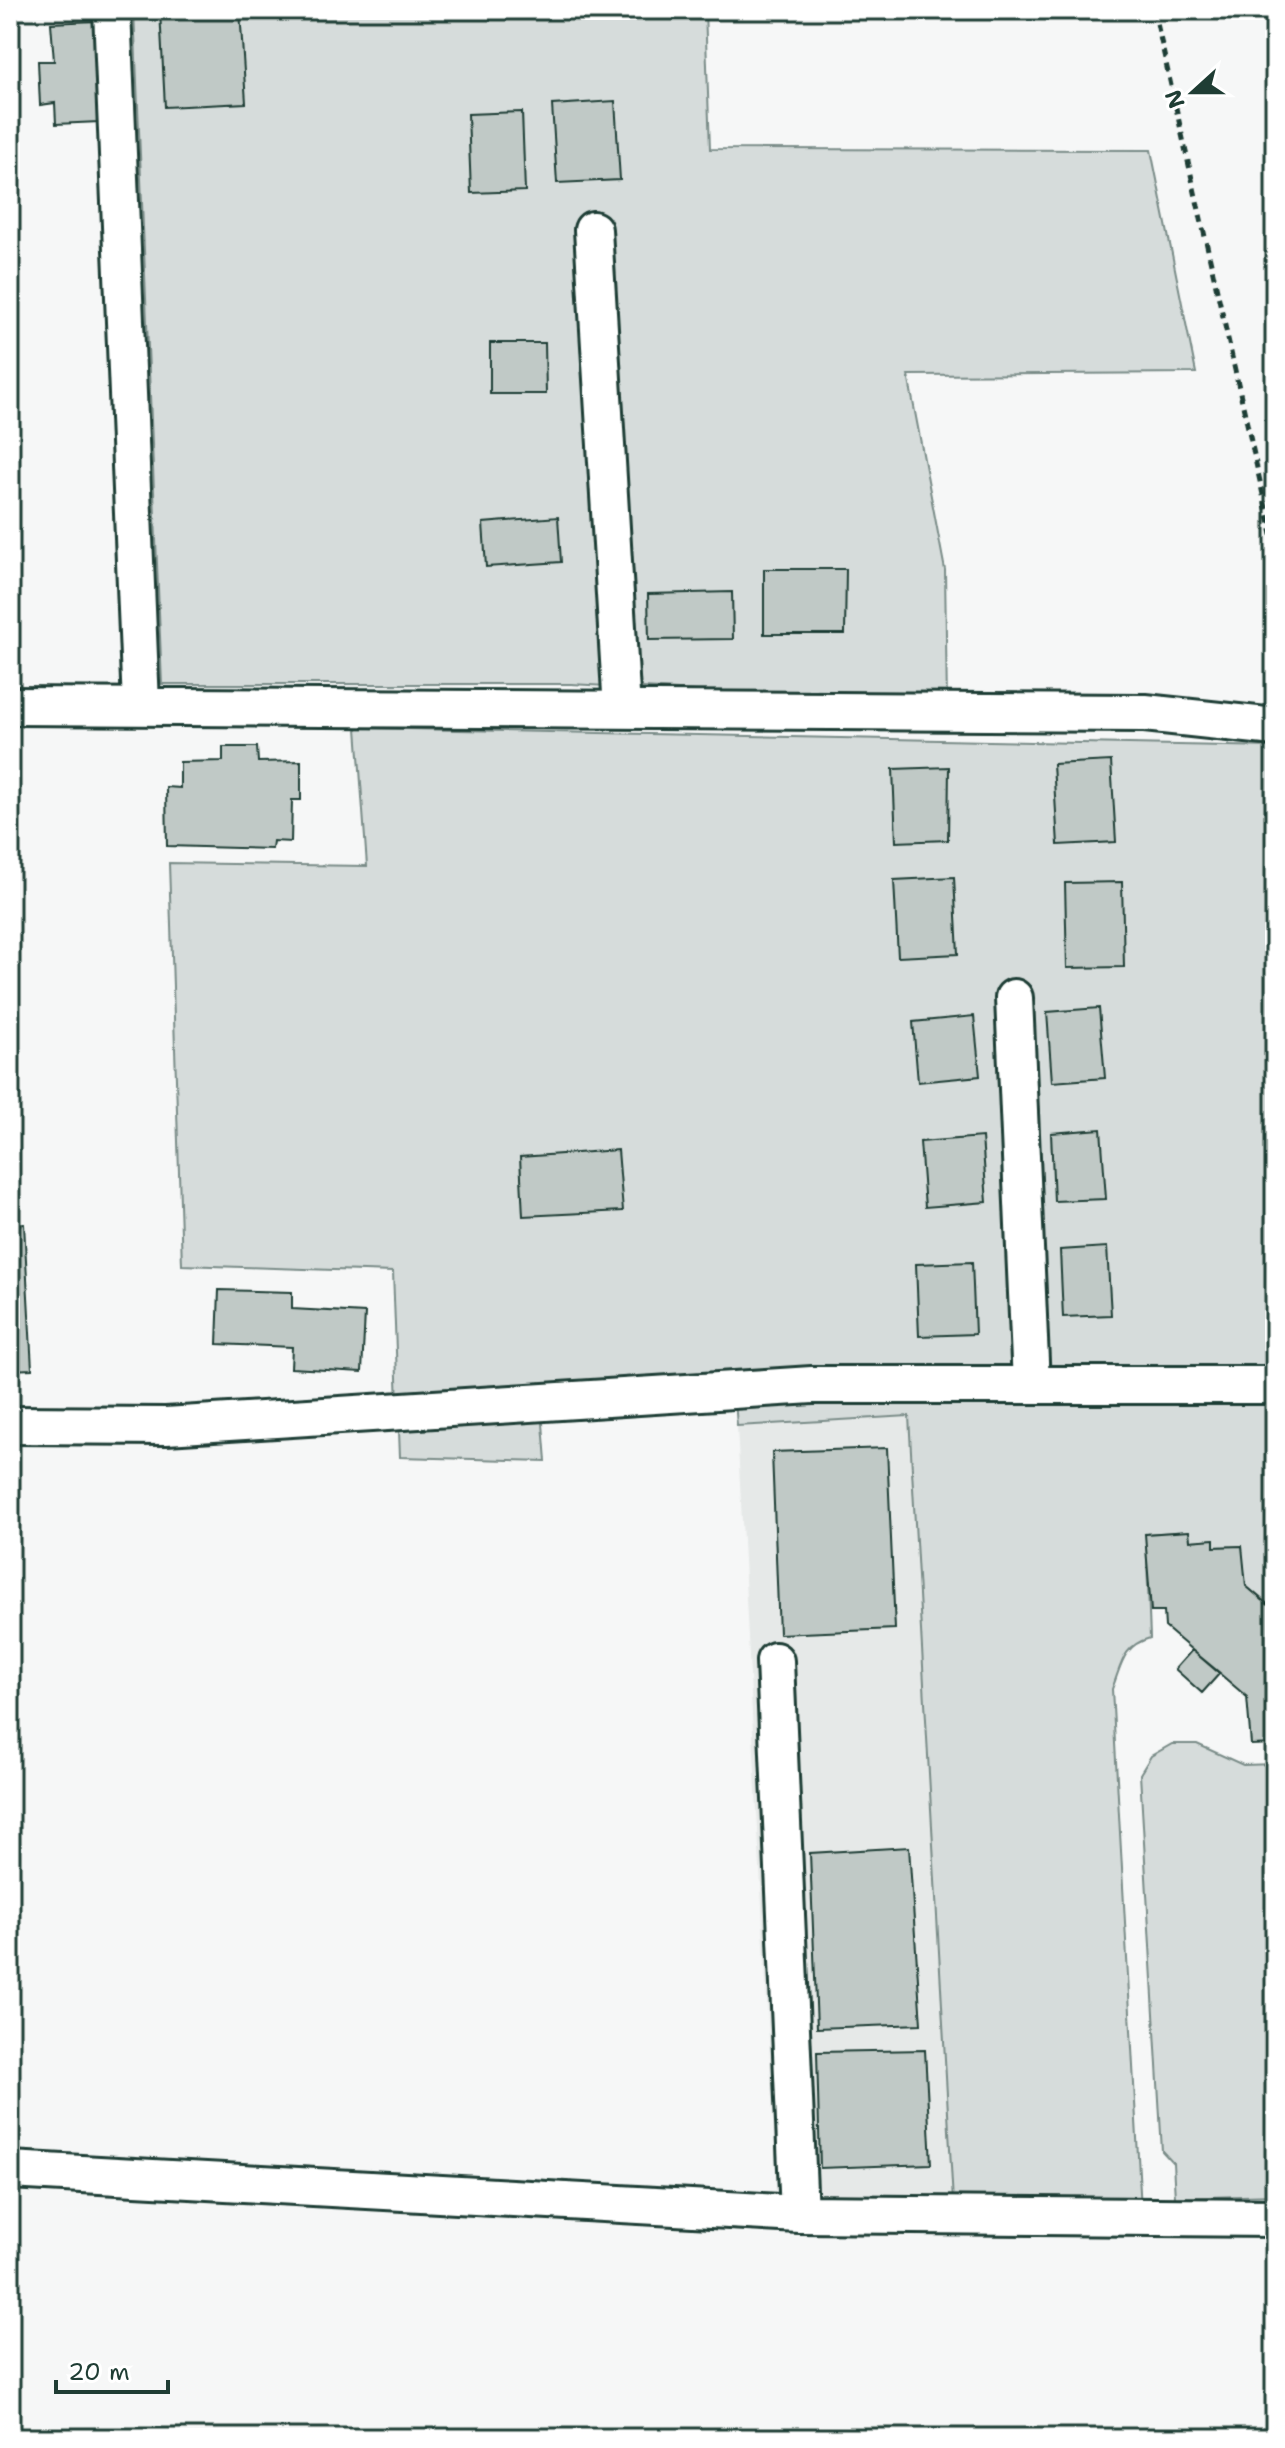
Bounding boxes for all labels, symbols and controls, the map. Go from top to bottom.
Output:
north arrow [1153,52,1233,132]
text: N [1158,86,1191,112]
scale bar [56,2344,168,2394]
text: 20 m [68,2356,130,2388]

